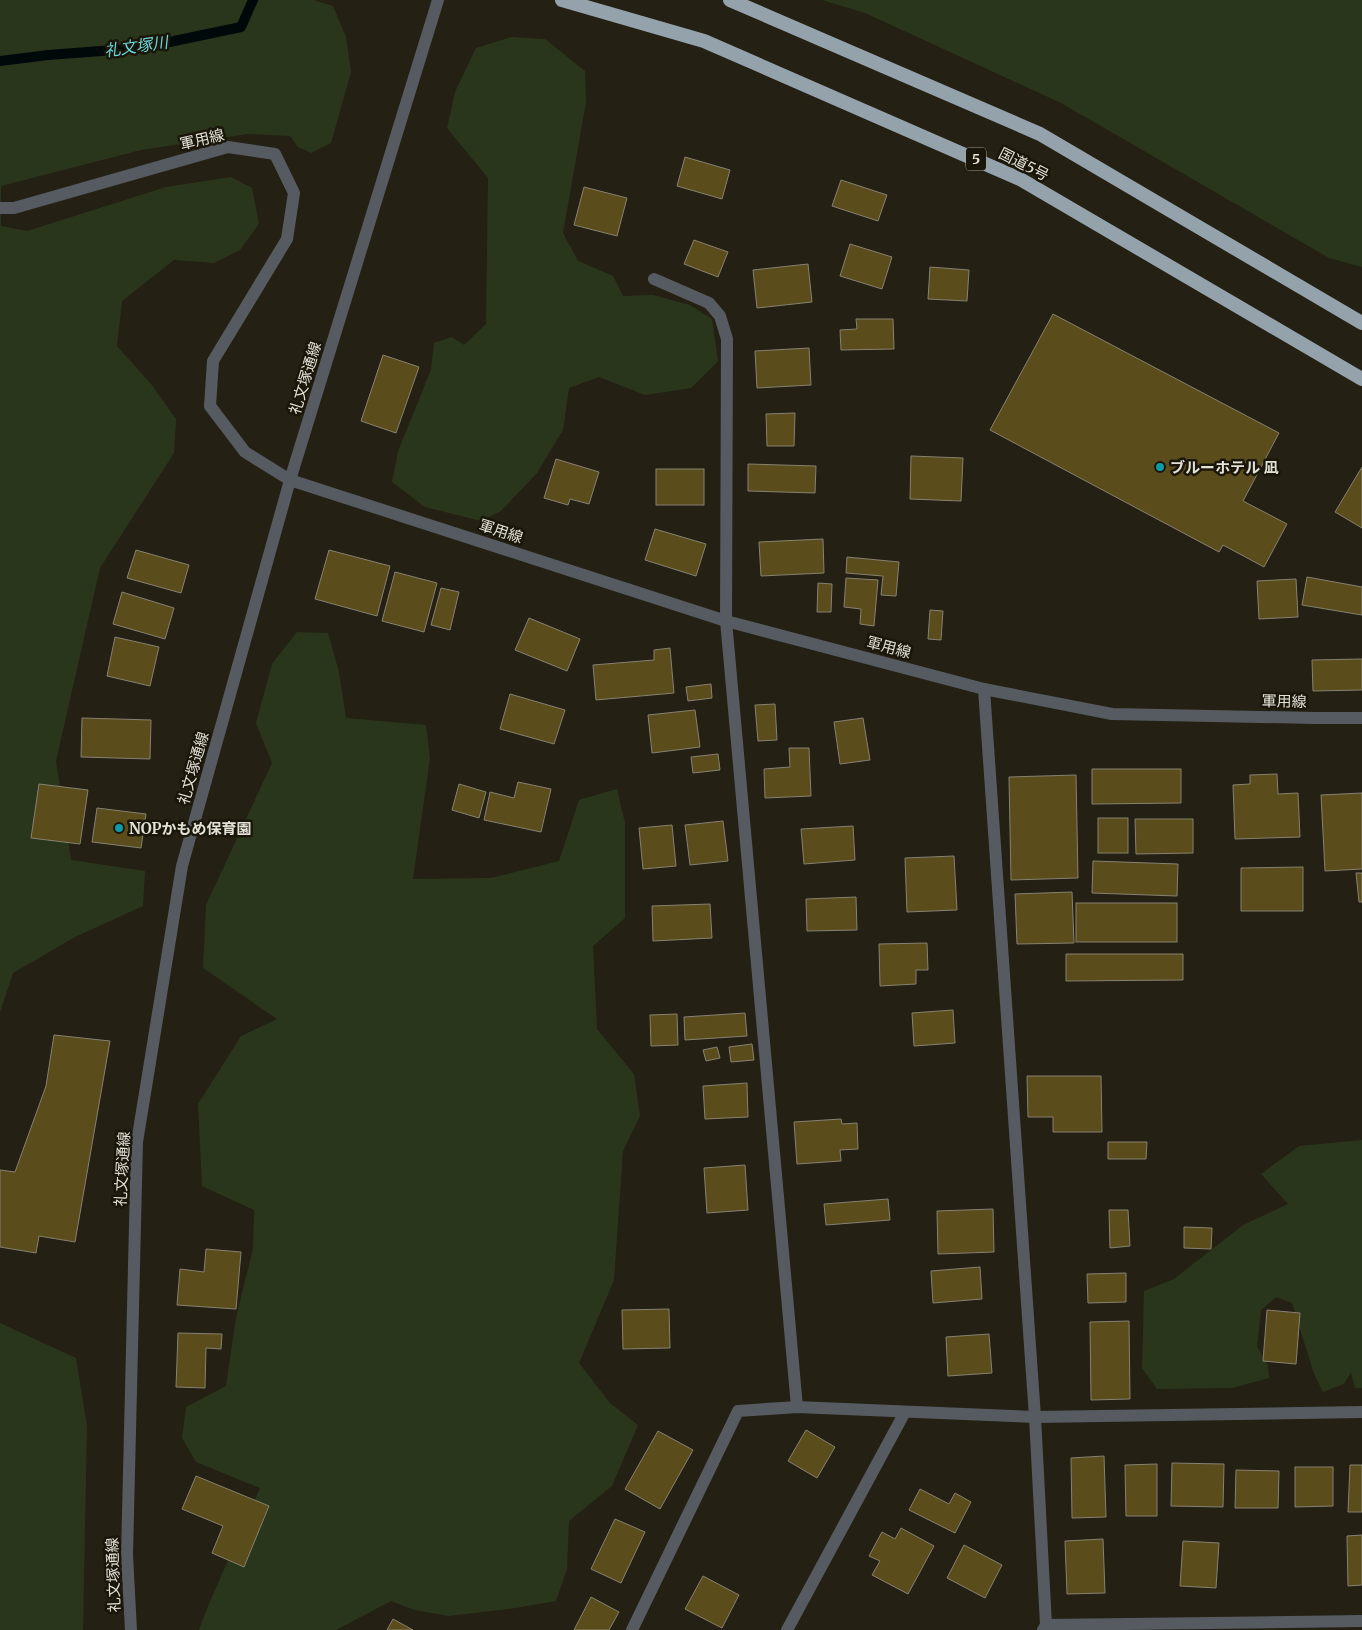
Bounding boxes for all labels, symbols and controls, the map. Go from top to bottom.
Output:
water label: 礼文塚川 [103,31,171,60]
street label: 軍用線 [178,125,226,153]
street label: 国道5号 [996,143,1052,185]
road number: 5 [966,148,986,170]
street label: 礼文塚通線 [285,339,325,417]
place label: ブルーホテル 凪 [1170,458,1279,477]
marker: ブルーホテル 凪 [1154,461,1166,473]
street label: 軍用線 [477,515,525,547]
street label: 軍用線 [865,632,913,662]
street label: 軍用線 [1261,691,1307,711]
street label: 礼文塚通線 [174,729,212,807]
place label: NOPかもめ保育園 [129,819,252,838]
marker: NOPかもめ保育園 [113,822,125,834]
street label: 礼文塚通線 [111,1131,133,1207]
street label: 礼文塚通線 [102,1537,124,1613]

